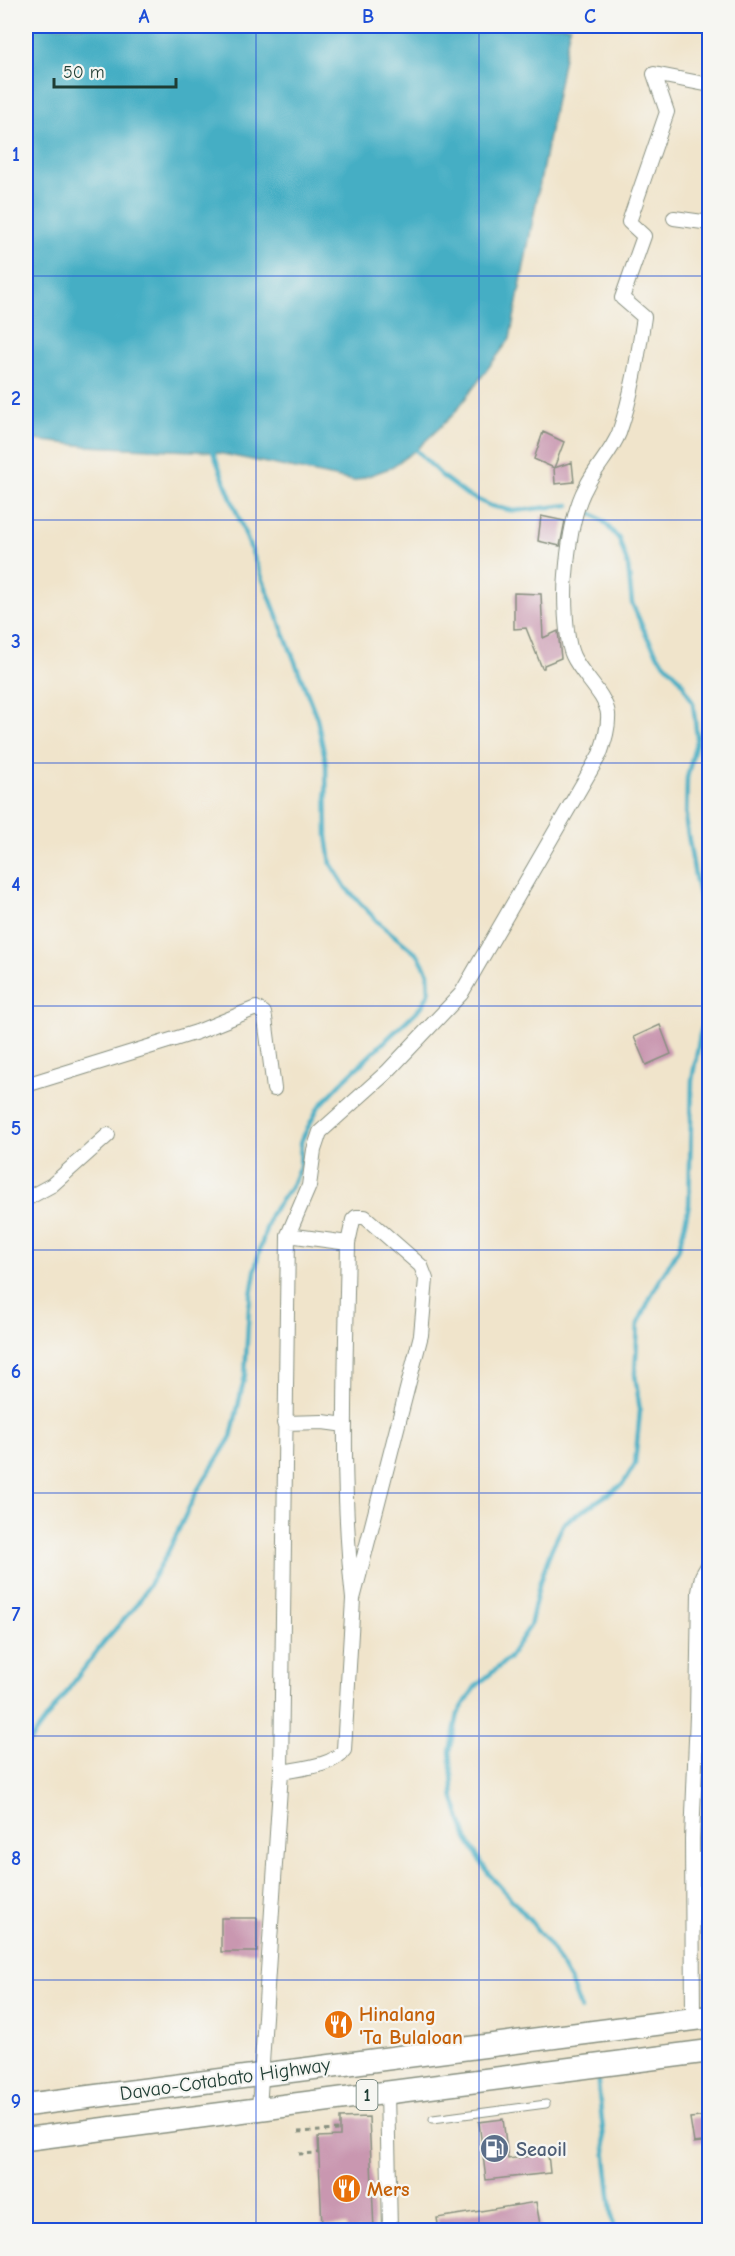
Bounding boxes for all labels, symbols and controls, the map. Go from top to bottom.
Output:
text: A [138,5,150,28]
text: B [362,5,374,28]
text: C [584,5,596,28]
scale bar [54,51,176,89]
text: 50 m [63,62,105,83]
text: 1 [12,143,20,166]
text: 2 [11,387,21,410]
text: 3 [11,630,21,653]
text: 4 [11,873,21,896]
text: 5 [11,1117,21,1140]
text: 6 [11,1360,21,1383]
text: 7 [12,1603,21,1626]
text: 8 [11,1847,21,1870]
place label: Hinalang 'Ta Bulaloan [359,2003,463,2049]
restaurant icon: Hinalang 'Ta Bulaloan [322,2009,354,2041]
street label: Davao-Cotabato Highway [118,2053,332,2105]
road number: 1 [356,2080,378,2110]
text: 9 [11,2090,21,2113]
fuel station icon: Seaoil [479,2133,511,2165]
place label: Seaoil [516,2138,567,2161]
restaurant icon: Mers [330,2173,362,2205]
place label: Mers [367,2178,410,2201]

